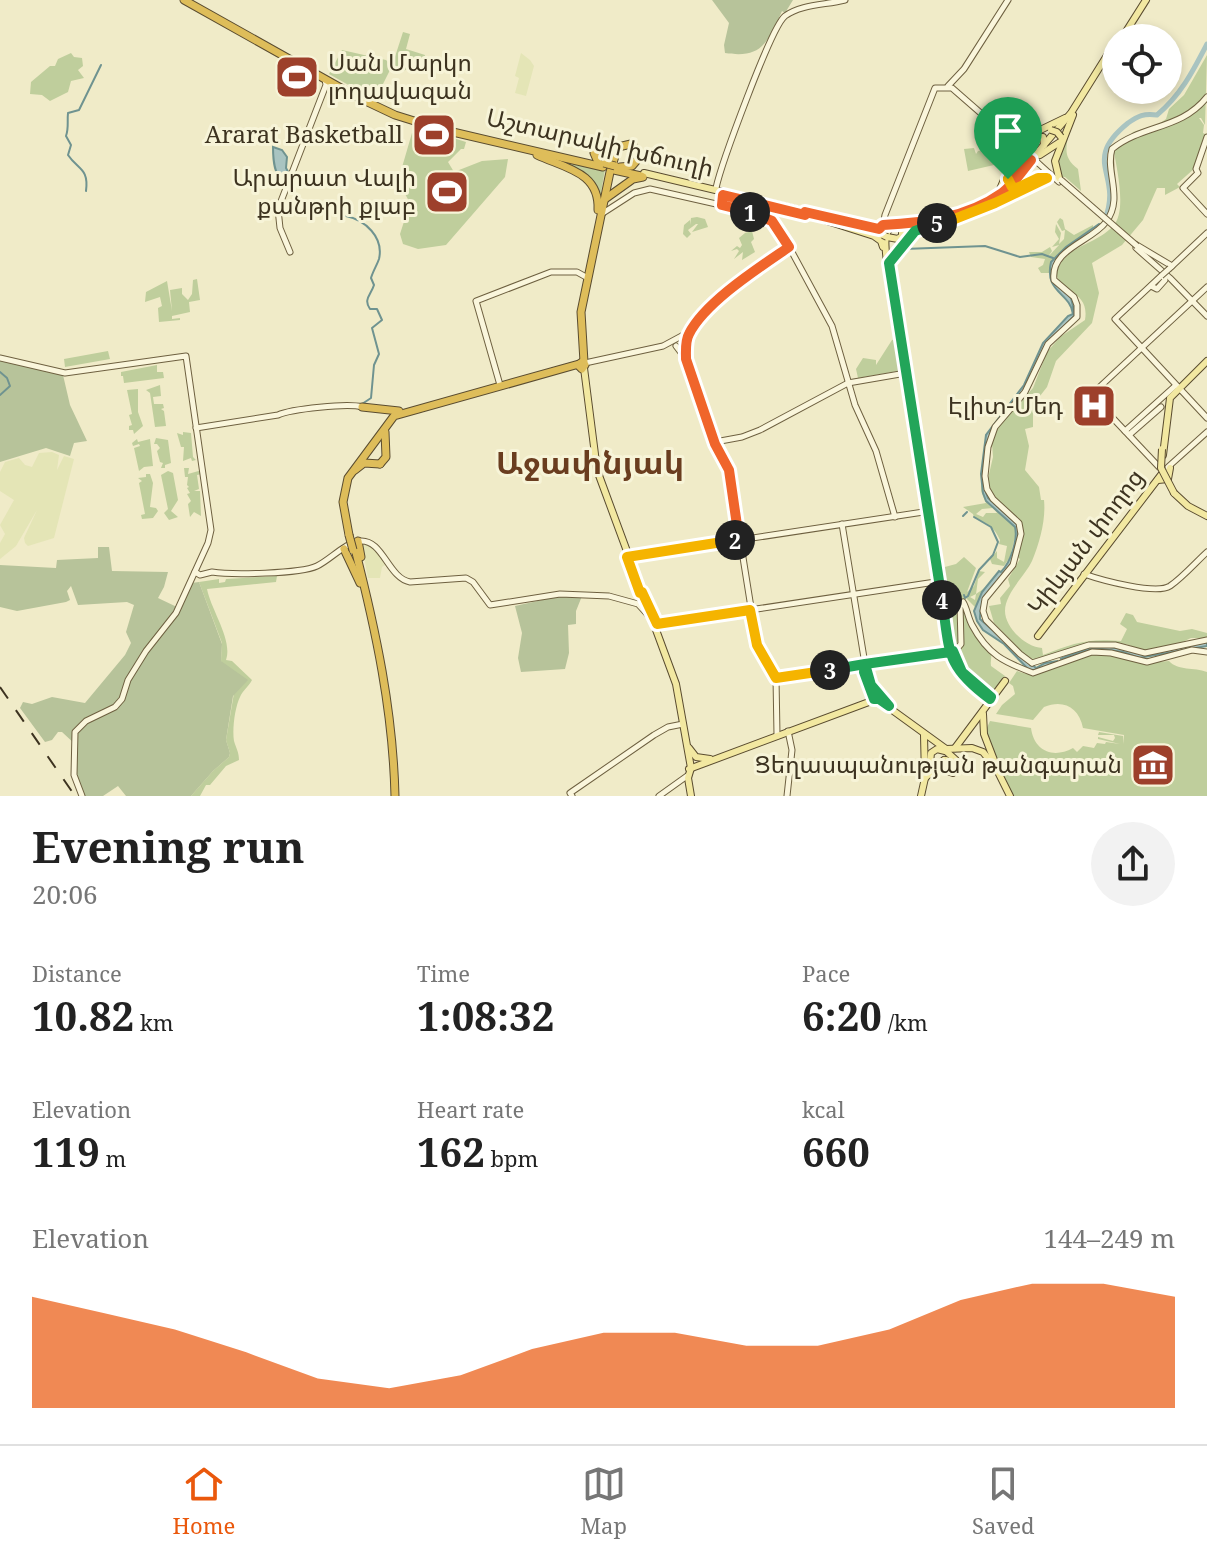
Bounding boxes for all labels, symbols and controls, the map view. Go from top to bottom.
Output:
map controls [1102,24,1182,104]
button: locate [1102,24,1182,104]
place label: Սան Մարկո լողավազան [328,45,472,106]
sports icon: Սան Մարկո լողավազան [273,53,321,101]
pin [974,97,1042,179]
street label: Աշտարակի խճուղի [484,99,717,184]
icon: arrive [986,109,1030,153]
sports icon: Ararat Basketball [410,111,458,159]
place label: Ararat Basketball [205,117,404,150]
place label: Արարատ Վալի քանթրի քլաբ [232,160,416,221]
sports icon: Արարատ Վալի քանթրի քլաբ [423,168,471,216]
pin: 1 [730,192,770,232]
text: 1 [744,197,756,227]
pin: 5 [917,203,957,243]
text: 5 [931,208,943,238]
hospital icon: Էլիտ-Մեդ [1070,382,1118,430]
place label: Էլիտ-Մեդ [948,388,1064,421]
district label: Աջափնյակ [496,440,684,483]
street label: Կիևյան փողոց [1019,461,1151,621]
pin: 2 [715,520,755,560]
text: 2 [729,525,741,555]
pin: 4 [922,580,962,620]
text: 4 [936,585,948,615]
pin: 3 [810,650,850,690]
text: 3 [824,655,836,685]
museum icon: Ցեղասպանության թանգարան [1129,741,1177,789]
place label: Ցեղասպանության թանգարան [755,747,1122,780]
text: Evening run [32,816,305,876]
button: share [1091,822,1175,906]
text: 20:06 [32,876,98,912]
text: Distance [32,958,122,988]
text: Time [417,958,470,988]
text: Pace [802,958,850,988]
text: 10.82 [32,988,134,1043]
text: 1:08:32 [417,988,554,1043]
text: 6:20 [802,988,882,1043]
text: km [134,1007,174,1037]
text: /km [882,1007,928,1037]
text: Elevation [32,1094,131,1124]
text: Heart rate [417,1094,524,1124]
text: kcal [802,1094,844,1124]
text: 119 [32,1124,100,1179]
text: 162 [417,1124,485,1179]
text: 660 [802,1124,870,1179]
text: m [100,1143,126,1173]
text: bpm [485,1143,538,1173]
text: Elevation [32,1220,149,1256]
text: 144–249 m [1043,1220,1175,1256]
tab: Home [173,1462,235,1540]
tab: Map [580,1462,627,1540]
tab: Saved [972,1462,1034,1540]

